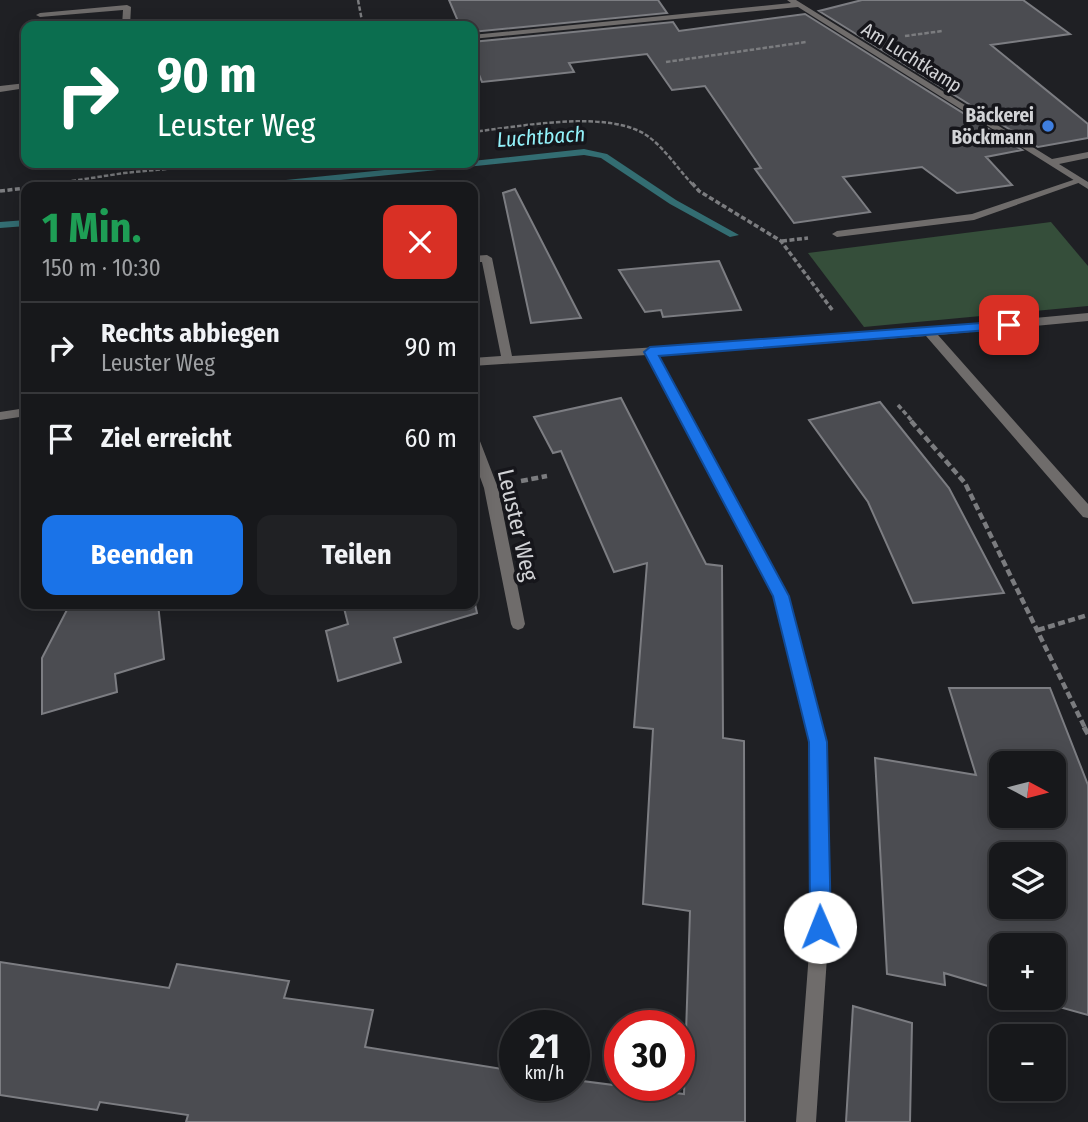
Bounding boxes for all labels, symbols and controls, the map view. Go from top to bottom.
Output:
street label: Am Luchtkamp [857,17,966,97]
text: 90 m [157,46,257,105]
icon: right [42,49,133,140]
place label: Bäckerei Böckmann [951,104,1034,149]
text: Leuster Weg [157,106,316,144]
marker: Bäckerei Böckmann [1040,118,1056,134]
water label: Luchtbach [496,121,586,153]
text: 1 Min. [42,203,141,253]
button: close [383,205,457,279]
text: 150 m · 10:30 [42,254,161,282]
pin [979,295,1039,355]
icon: arrive [990,306,1028,344]
text: Rechts abbiegen [101,318,280,349]
icon: right [42,329,80,367]
text: 90 m [405,332,457,363]
text: Leuster Weg [101,349,215,377]
icon: arrive [42,420,80,458]
text: Ziel erreicht [101,423,232,454]
text: 60 m [404,423,457,454]
street label: Leuster Weg [492,466,545,584]
button: Beenden [42,515,243,595]
button: Teilen [257,515,457,595]
north arrow [989,751,1066,828]
map controls [989,751,1066,1101]
button: layers [989,842,1066,919]
position arrow [783,890,857,964]
button: + [989,933,1066,1010]
speed limit sign: 30 [604,1010,695,1101]
button: − [989,1024,1066,1101]
text: 21 [529,1025,560,1067]
text: km/h [524,1062,565,1084]

